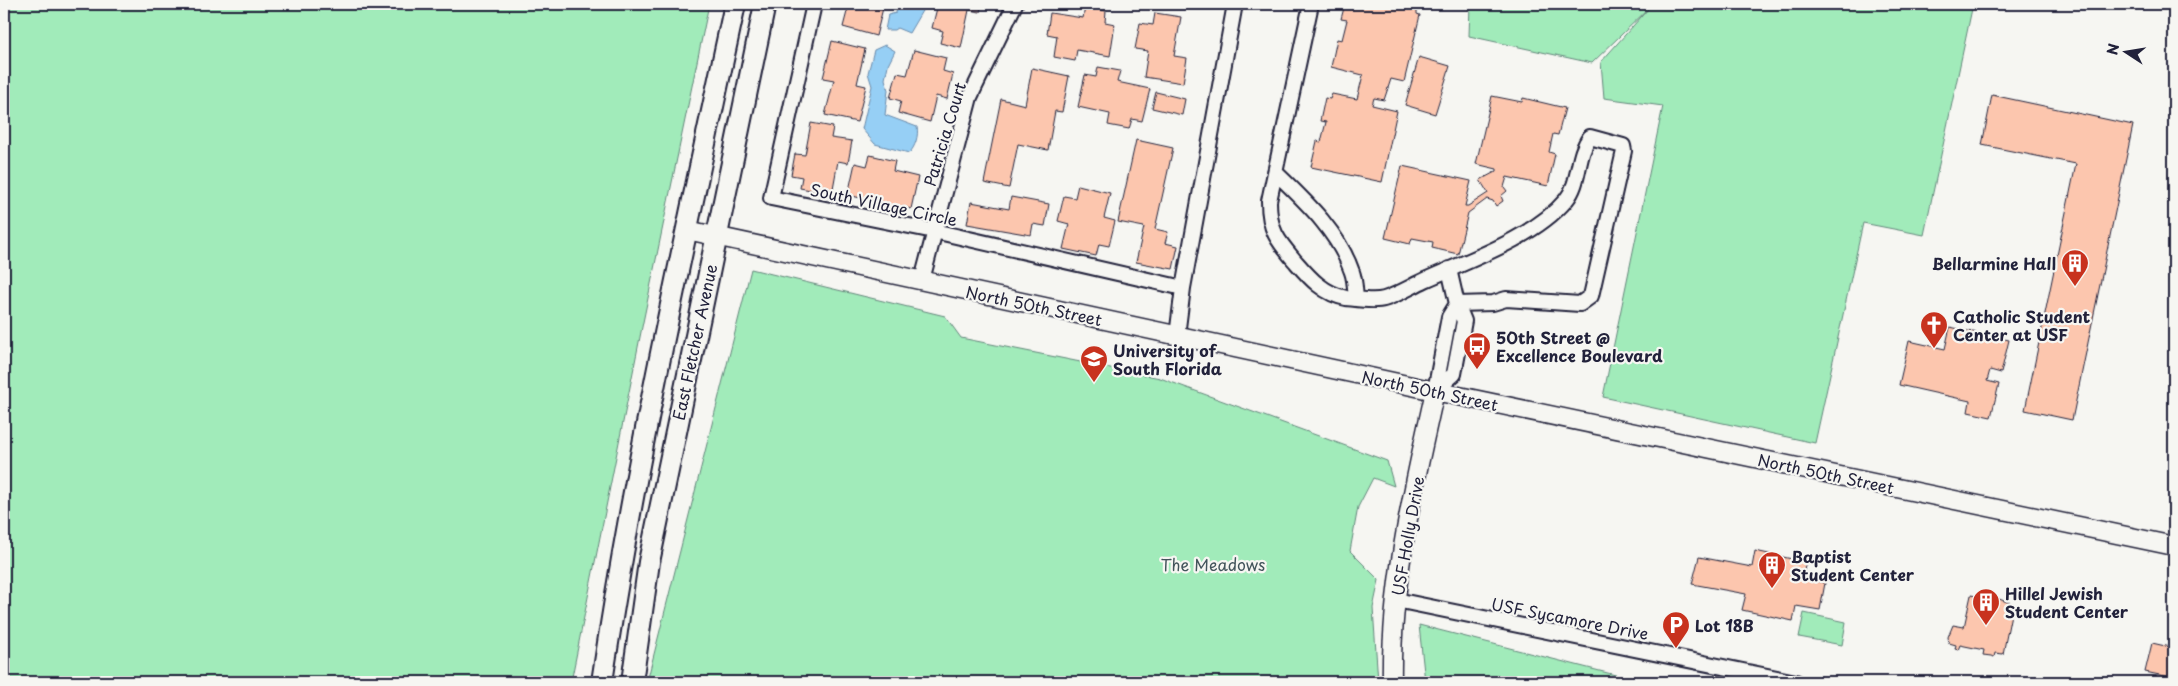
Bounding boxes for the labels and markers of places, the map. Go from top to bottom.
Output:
building icon: Bellarmine Hall [2060,248,2090,287]
place label: Bellarmine Hall [1932,251,2056,275]
place label: Catholic Student Center at USF [1953,304,2091,346]
church icon: Catholic Student Center at USF [1919,310,1949,349]
place label: 50th Street @ Excellence Boulevard [1496,325,1663,367]
bus stop icon: 50th Street @ Excellence Boulevard [1462,331,1492,370]
place label: University of South Florida [1113,338,1222,380]
school or university icon: University of South Florida [1079,344,1109,383]
place label: Baptist Student Center [1791,544,1915,586]
building icon: Baptist Student Center [1757,550,1787,589]
place label: Hillel Jewish Student Center [2005,581,2129,623]
building icon: Hillel Jewish Student Center [1971,587,2001,626]
parking icon: Lot 18B [1661,610,1691,649]
place label: Lot 18B [1695,613,1754,637]

